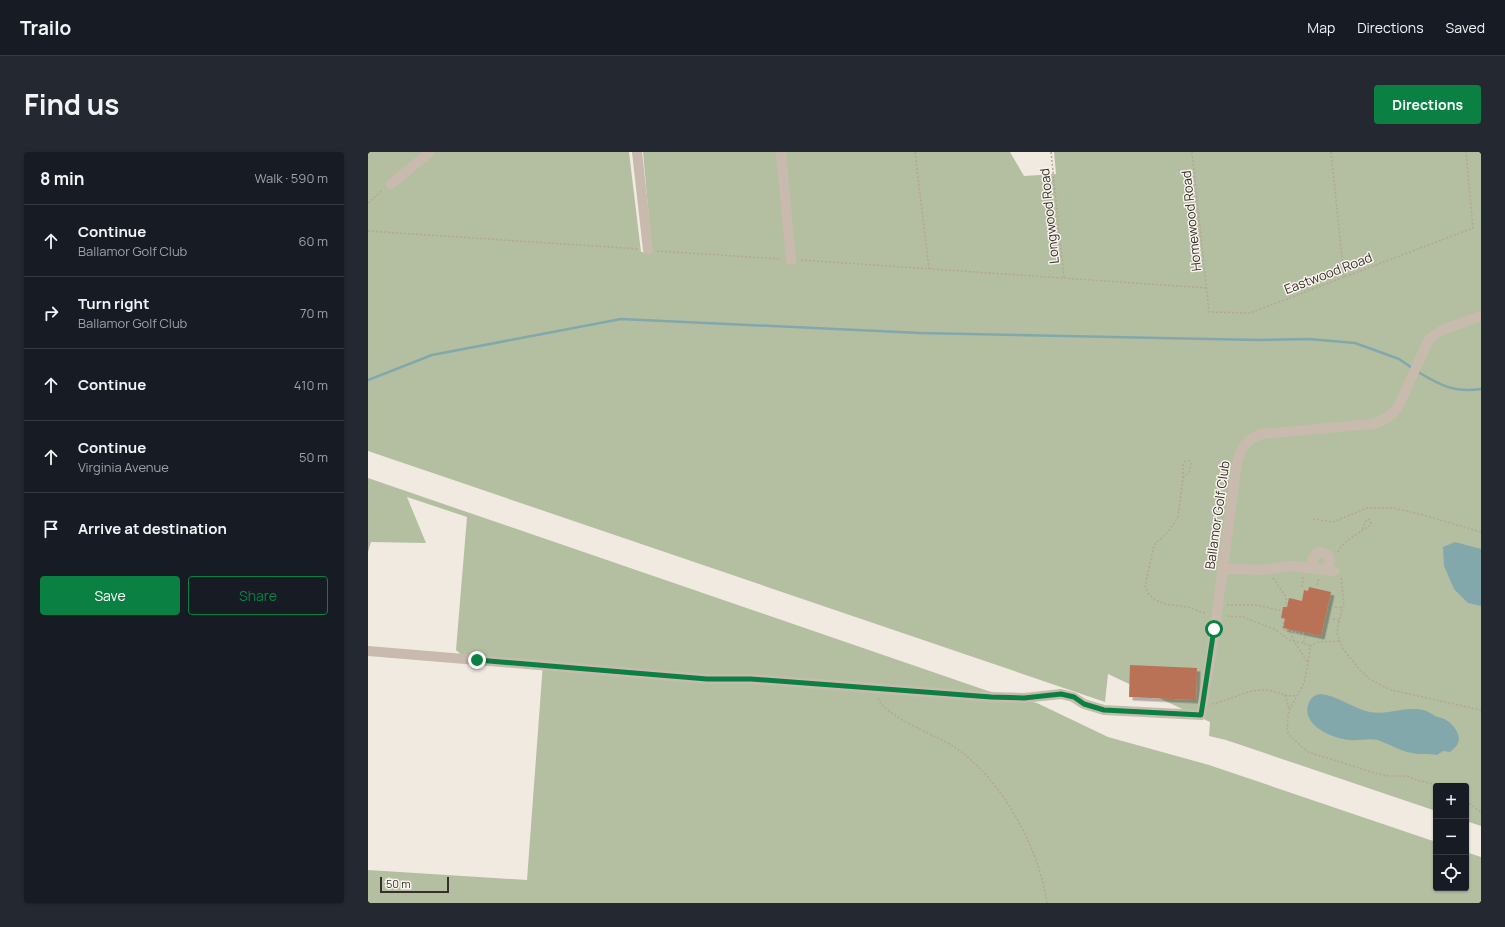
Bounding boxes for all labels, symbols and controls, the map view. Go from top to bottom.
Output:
text: Trailo [20,15,71,41]
text: Map [1307,18,1335,37]
text: Directions [1357,18,1424,37]
text: Saved [1446,18,1485,37]
text: Find us [24,85,119,123]
button: Directions [1374,85,1481,124]
text: 8 min [40,167,85,190]
street label: Longwood Road [1035,167,1063,265]
text: Walk · 590 m [254,169,328,187]
street label: Homewood Road [1177,170,1205,272]
text: Continue [78,221,146,242]
icon: ahead [40,230,62,252]
text: 60 m [298,232,328,250]
text: Ballamor Golf Club [78,242,187,260]
street label: Eastwood Road [1281,248,1375,298]
text: Turn right [78,293,149,314]
icon: right [40,302,62,324]
text: 70 m [300,304,328,322]
text: Ballamor Golf Club [78,314,187,332]
icon: ahead [40,374,62,396]
text: Continue [78,374,146,395]
text: 410 m [294,376,328,394]
text: Continue [78,437,146,458]
icon: ahead [40,446,62,468]
text: 50 m [299,448,328,466]
text: Virginia Avenue [78,458,169,476]
street label: Ballamor Golf Club [1200,459,1234,570]
icon: arrive [40,518,62,540]
text: Arrive at destination [78,518,227,539]
button: Save [40,576,180,615]
button: Share [188,576,328,615]
route start [1205,620,1223,638]
route end [468,651,486,669]
map controls [1433,783,1469,891]
button: + [1433,783,1469,819]
button: − [1433,819,1469,855]
button: locate [1433,855,1469,891]
scale bar [380,875,449,894]
text: 50 m [386,876,411,891]

